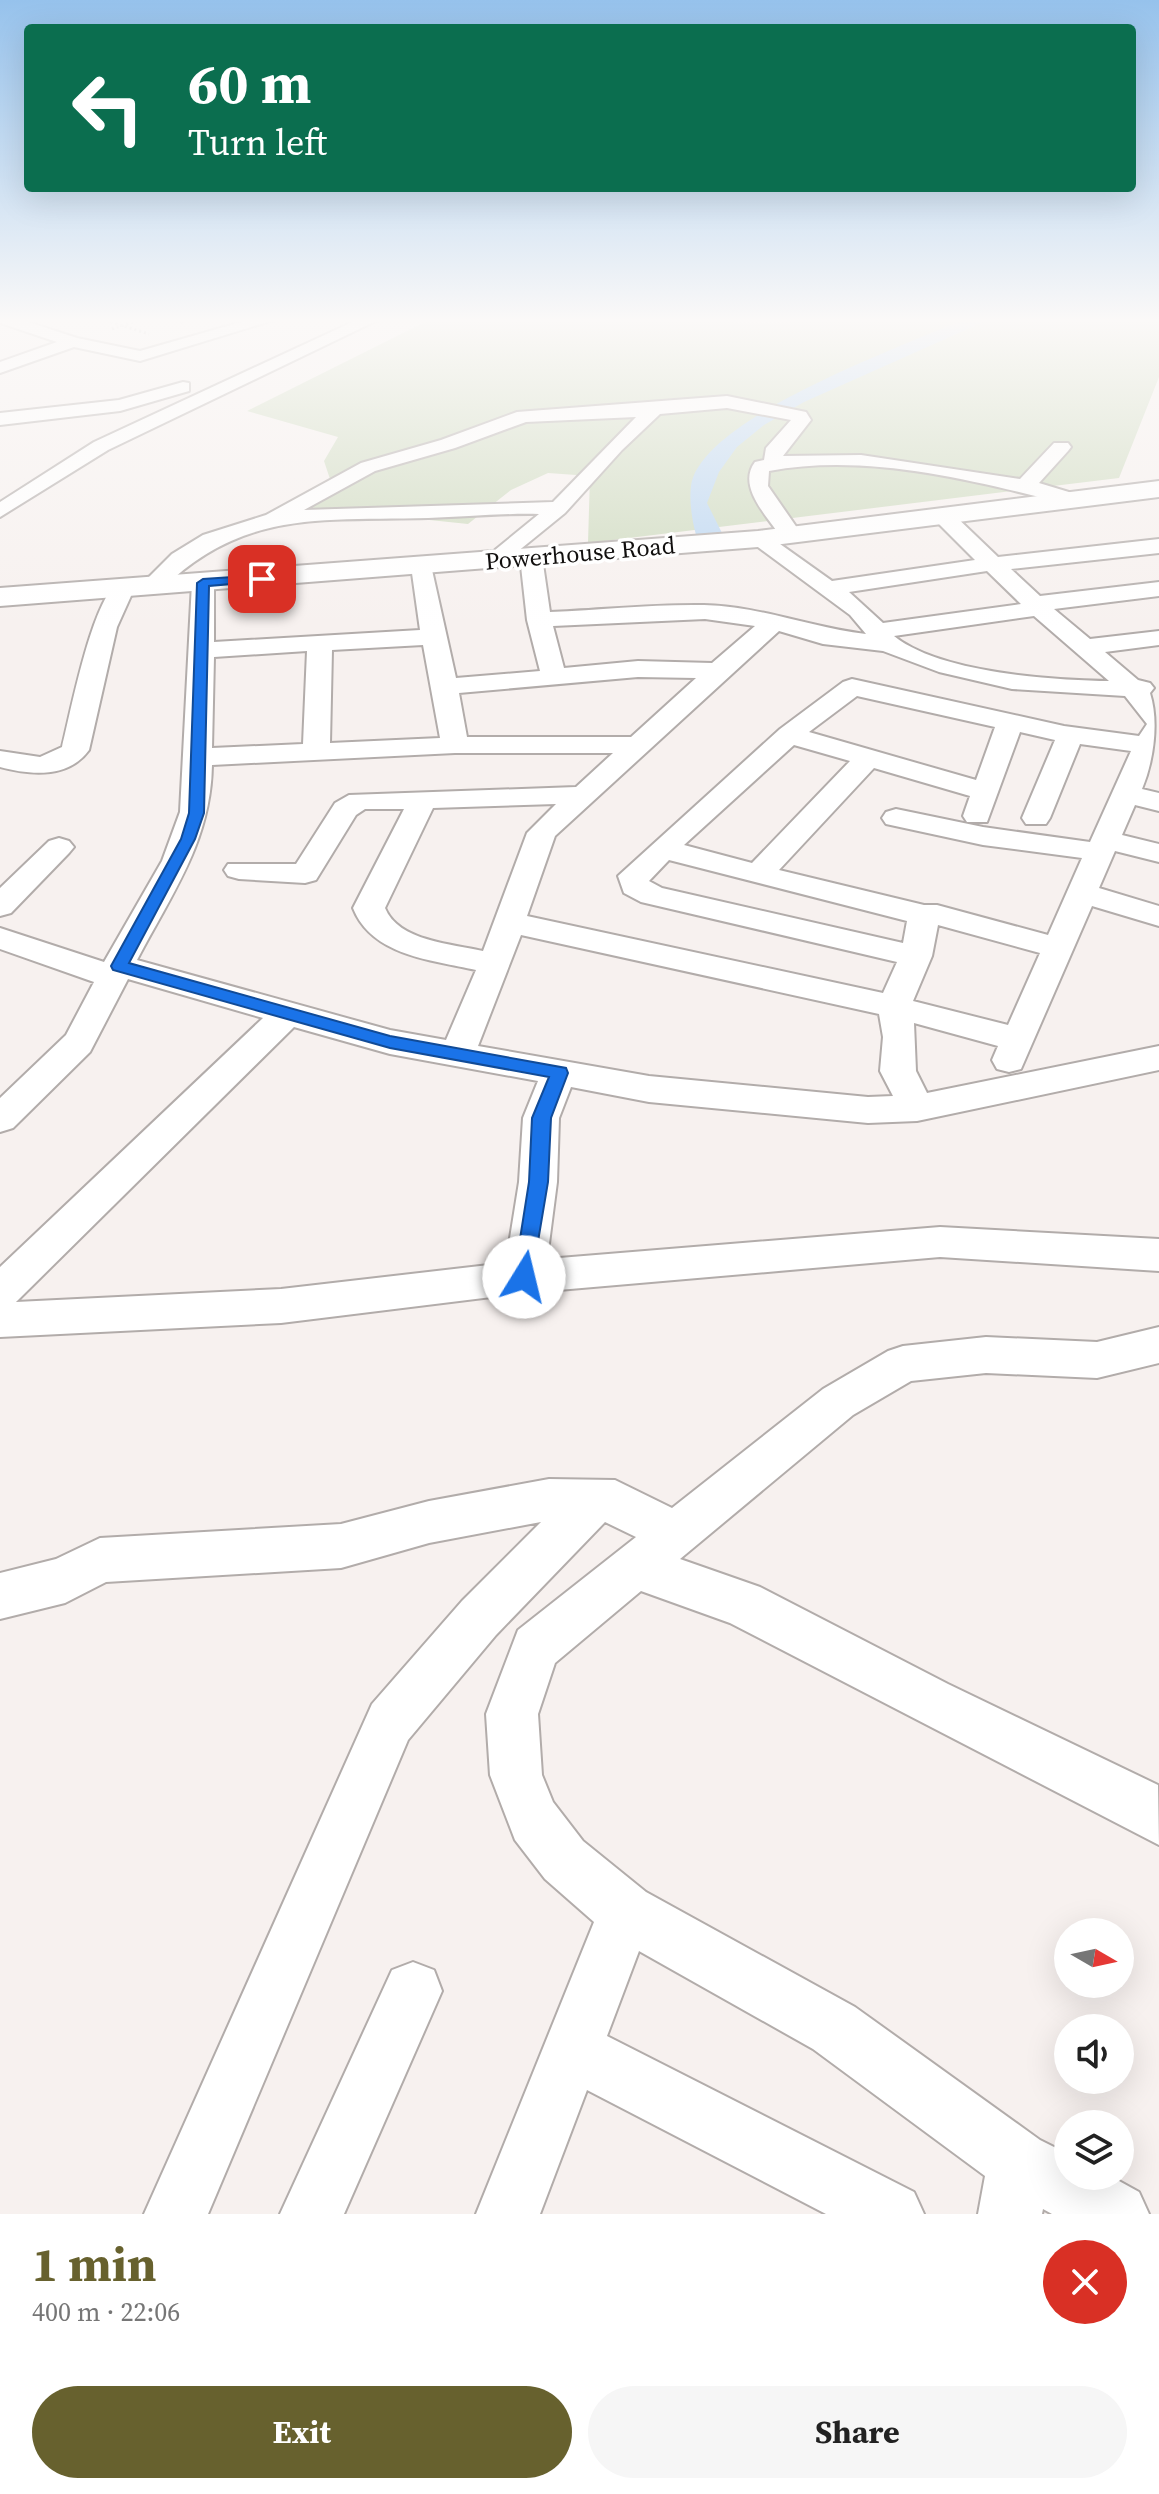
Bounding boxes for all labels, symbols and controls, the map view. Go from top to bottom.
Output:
text: 60 m [188,45,311,122]
icon: left [56,56,160,160]
text: Turn left [188,118,327,167]
street label: Powerhouse Road [484,528,677,578]
pin [228,545,296,613]
icon: arrive [240,557,284,601]
position arrow [482,1235,566,1319]
north arrow [1054,1918,1134,1998]
map controls [1054,1918,1134,2190]
button: sound [1054,2014,1134,2094]
button: layers [1054,2110,1134,2190]
text: 1 min [32,2231,157,2297]
button: close [1043,2240,1127,2324]
text: 400 m · 22:06 [32,2294,180,2330]
button: Exit [32,2386,572,2478]
button: Share [588,2386,1127,2478]

